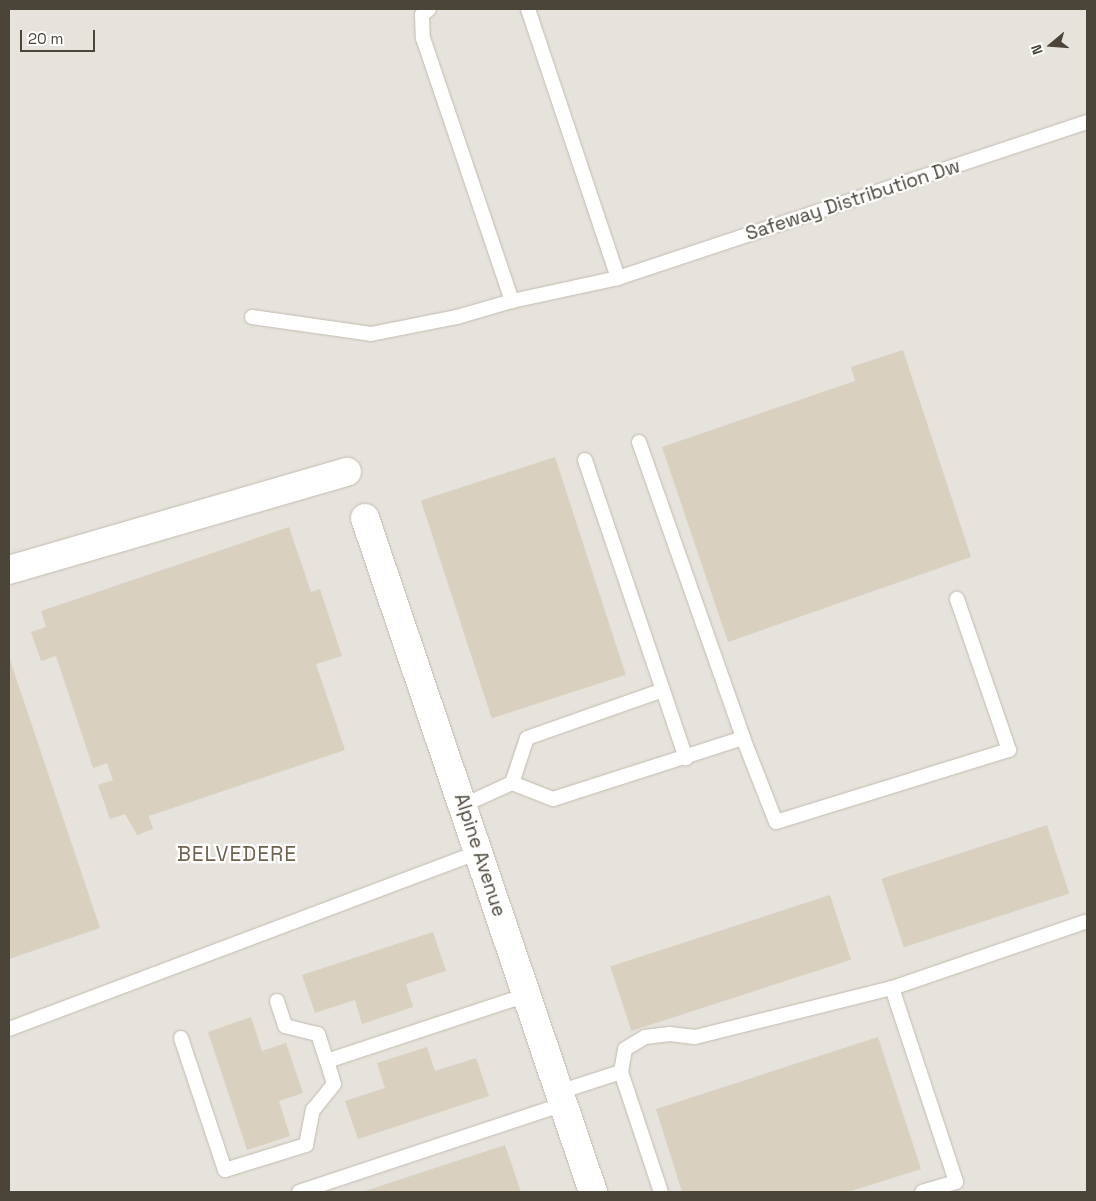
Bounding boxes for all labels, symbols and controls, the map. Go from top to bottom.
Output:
scale bar [22,20,98,52]
north arrow [1026,20,1076,70]
text: 20 m [28,29,63,48]
text: N [1027,42,1047,57]
street label: Safeway Distribution Dw [743,155,963,245]
street label: Alpine Avenue [449,790,511,920]
district label: BELVEDERE [176,841,298,867]

